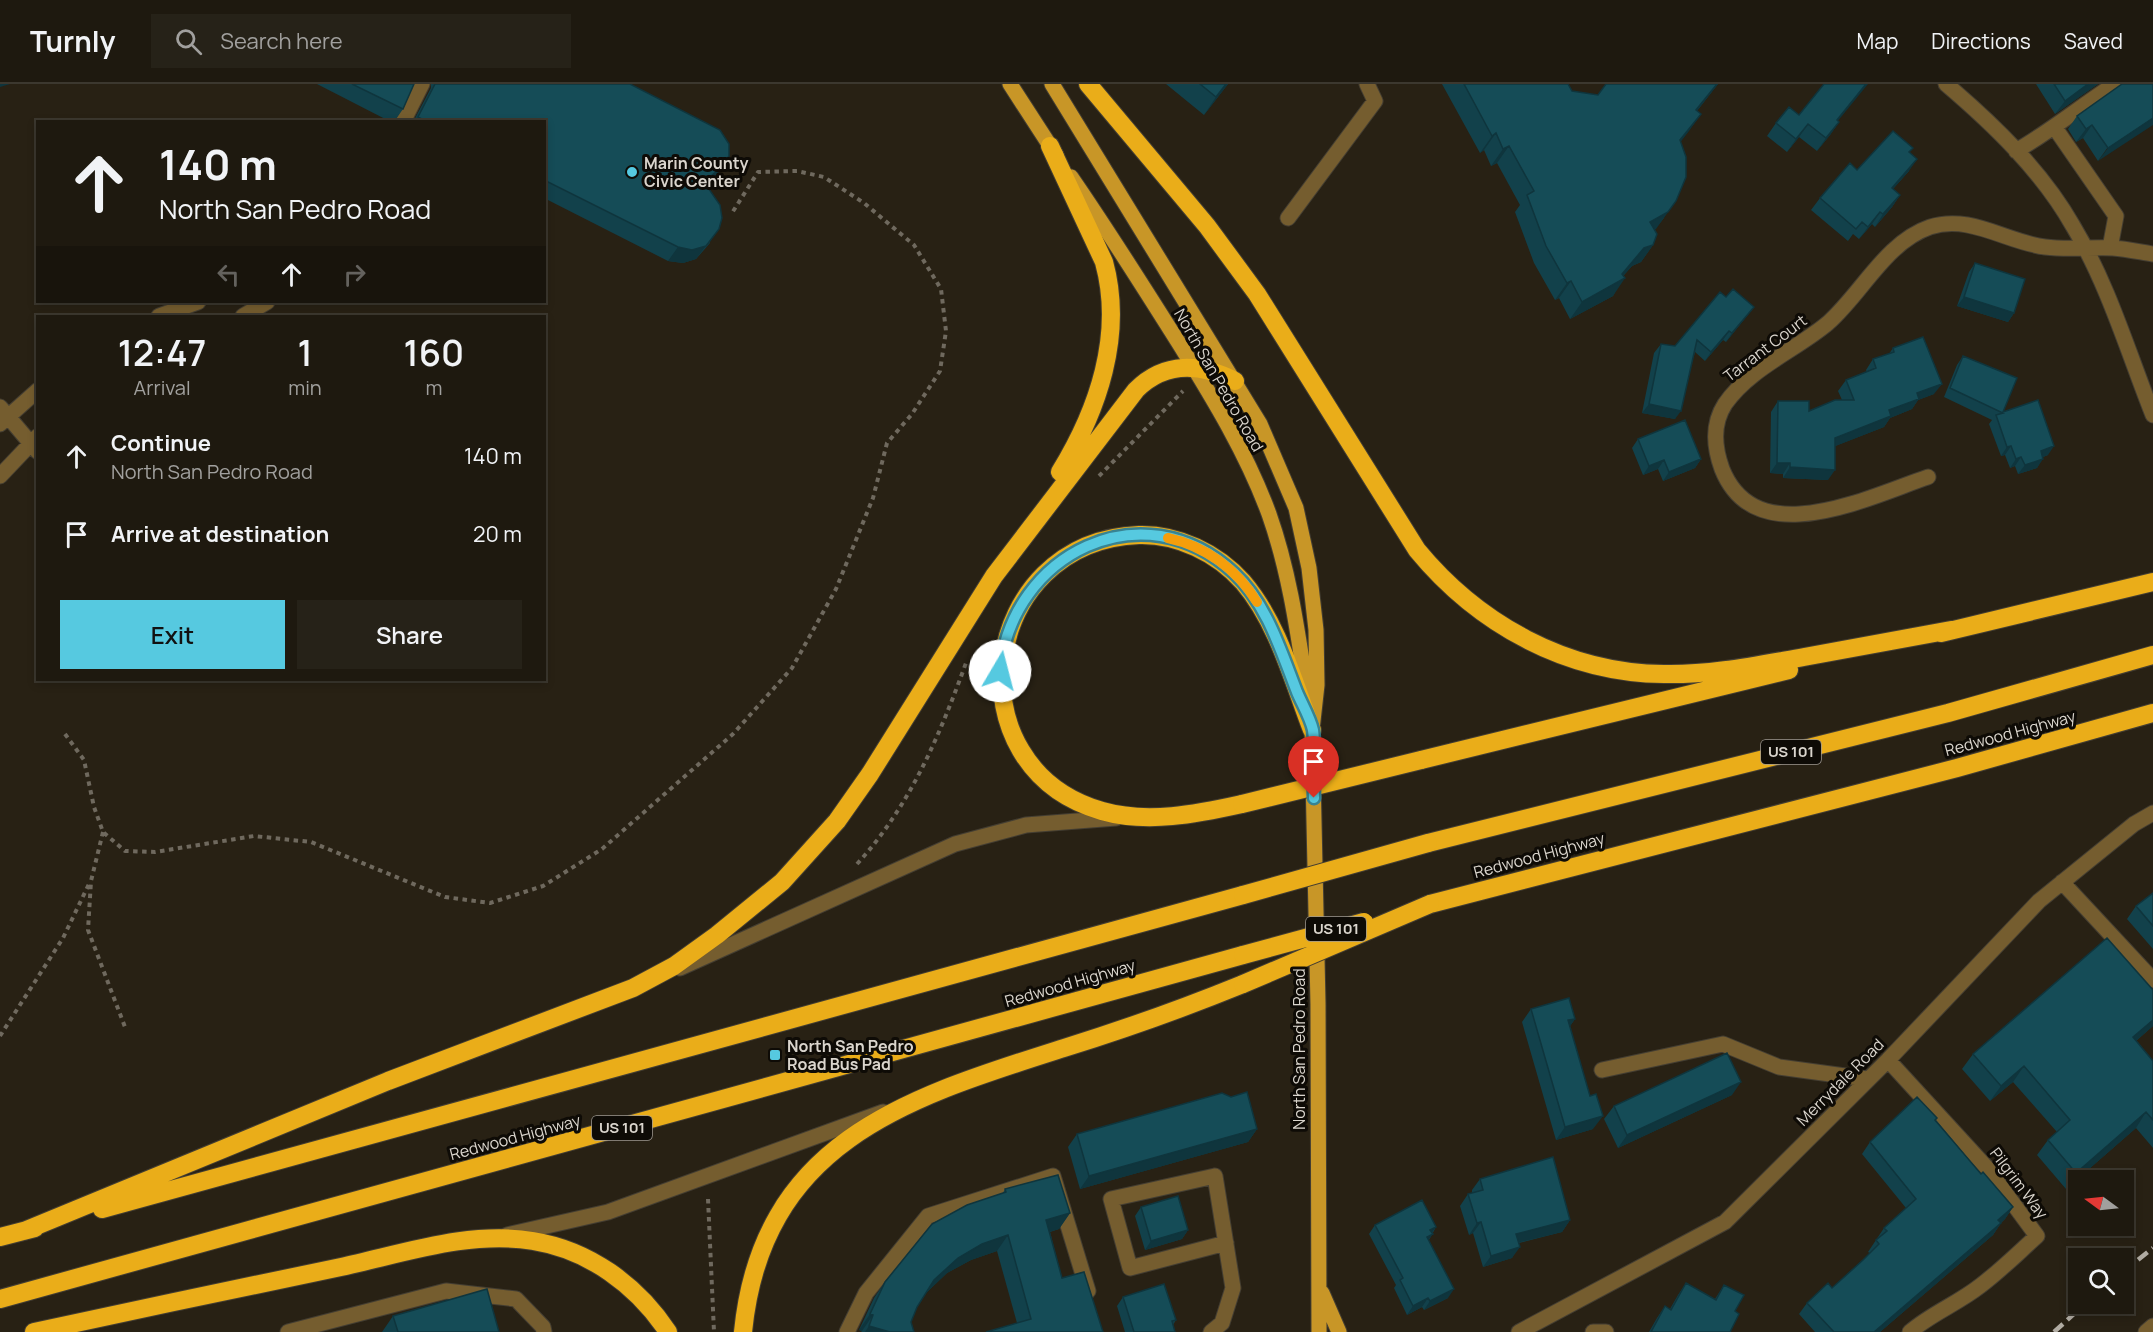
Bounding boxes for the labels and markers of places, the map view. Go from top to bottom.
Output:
place label: Marin County Civic Center [644,152,748,192]
marker: Marin County Civic Center [625,165,639,179]
pin [1288,736,1339,798]
place label: North San Pedro Road Bus Pad [787,1035,914,1075]
marker: North San Pedro Road Bus Pad [768,1048,782,1062]

